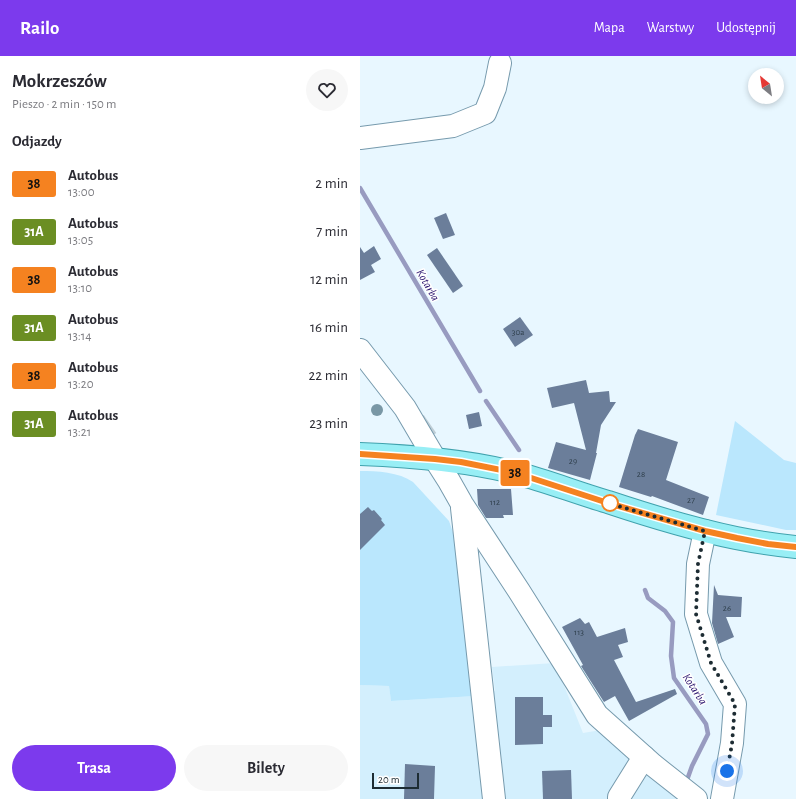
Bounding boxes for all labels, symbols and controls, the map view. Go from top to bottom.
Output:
text: Railo [20,19,59,38]
text: Mapa [594,21,625,35]
text: Warstwy [647,21,694,35]
text: Udostępnij [716,21,776,35]
north arrow [748,68,784,104]
map controls [748,68,784,104]
button: heart [306,69,348,111]
text: Mokrzeszów [12,72,107,91]
text: Pieszo · 2 min · 150 m [12,98,116,111]
text: Odjazdy [12,134,62,149]
text: Autobus [68,168,118,183]
text: 2 min [315,176,348,191]
text: 38 [28,177,40,191]
text: 13:00 [68,186,95,199]
text: Autobus [68,216,118,231]
text: 7 min [316,224,348,239]
text: 31A [24,225,44,239]
text: 13:05 [68,234,93,247]
text: Autobus [68,264,118,279]
water label: Kotarba [414,267,442,303]
text: 12 min [310,272,348,287]
text: 38 [28,273,40,287]
text: 13:10 [68,282,92,295]
text: Autobus [68,312,118,327]
text: 16 min [310,320,348,335]
text: 31A [24,321,44,335]
house number: 30a [512,328,524,337]
text: 13:14 [68,330,92,343]
text: Autobus [68,360,118,375]
text: 22 min [309,368,348,383]
text: 38 [28,369,40,383]
text: 13:20 [68,378,94,391]
text: Autobus [68,408,118,423]
text: 23 min [309,416,348,431]
text: 31A [24,417,44,431]
text: 13:21 [68,426,91,439]
house number: 29 [569,457,577,466]
line badge: 38 [497,460,533,486]
text: 38 [509,466,521,480]
house number: 28 [637,470,645,479]
unlabelled marker [601,494,619,512]
house number: 27 [687,496,695,505]
house number: 112 [490,498,500,507]
house number: 26 [723,604,731,613]
house number: 113 [574,628,584,637]
water label: Kotarba [681,671,709,707]
button: Trasa [12,745,176,791]
button: Bilety [184,745,348,791]
your location [717,761,737,781]
scale bar [372,771,419,790]
text: 20 m [378,774,399,785]

